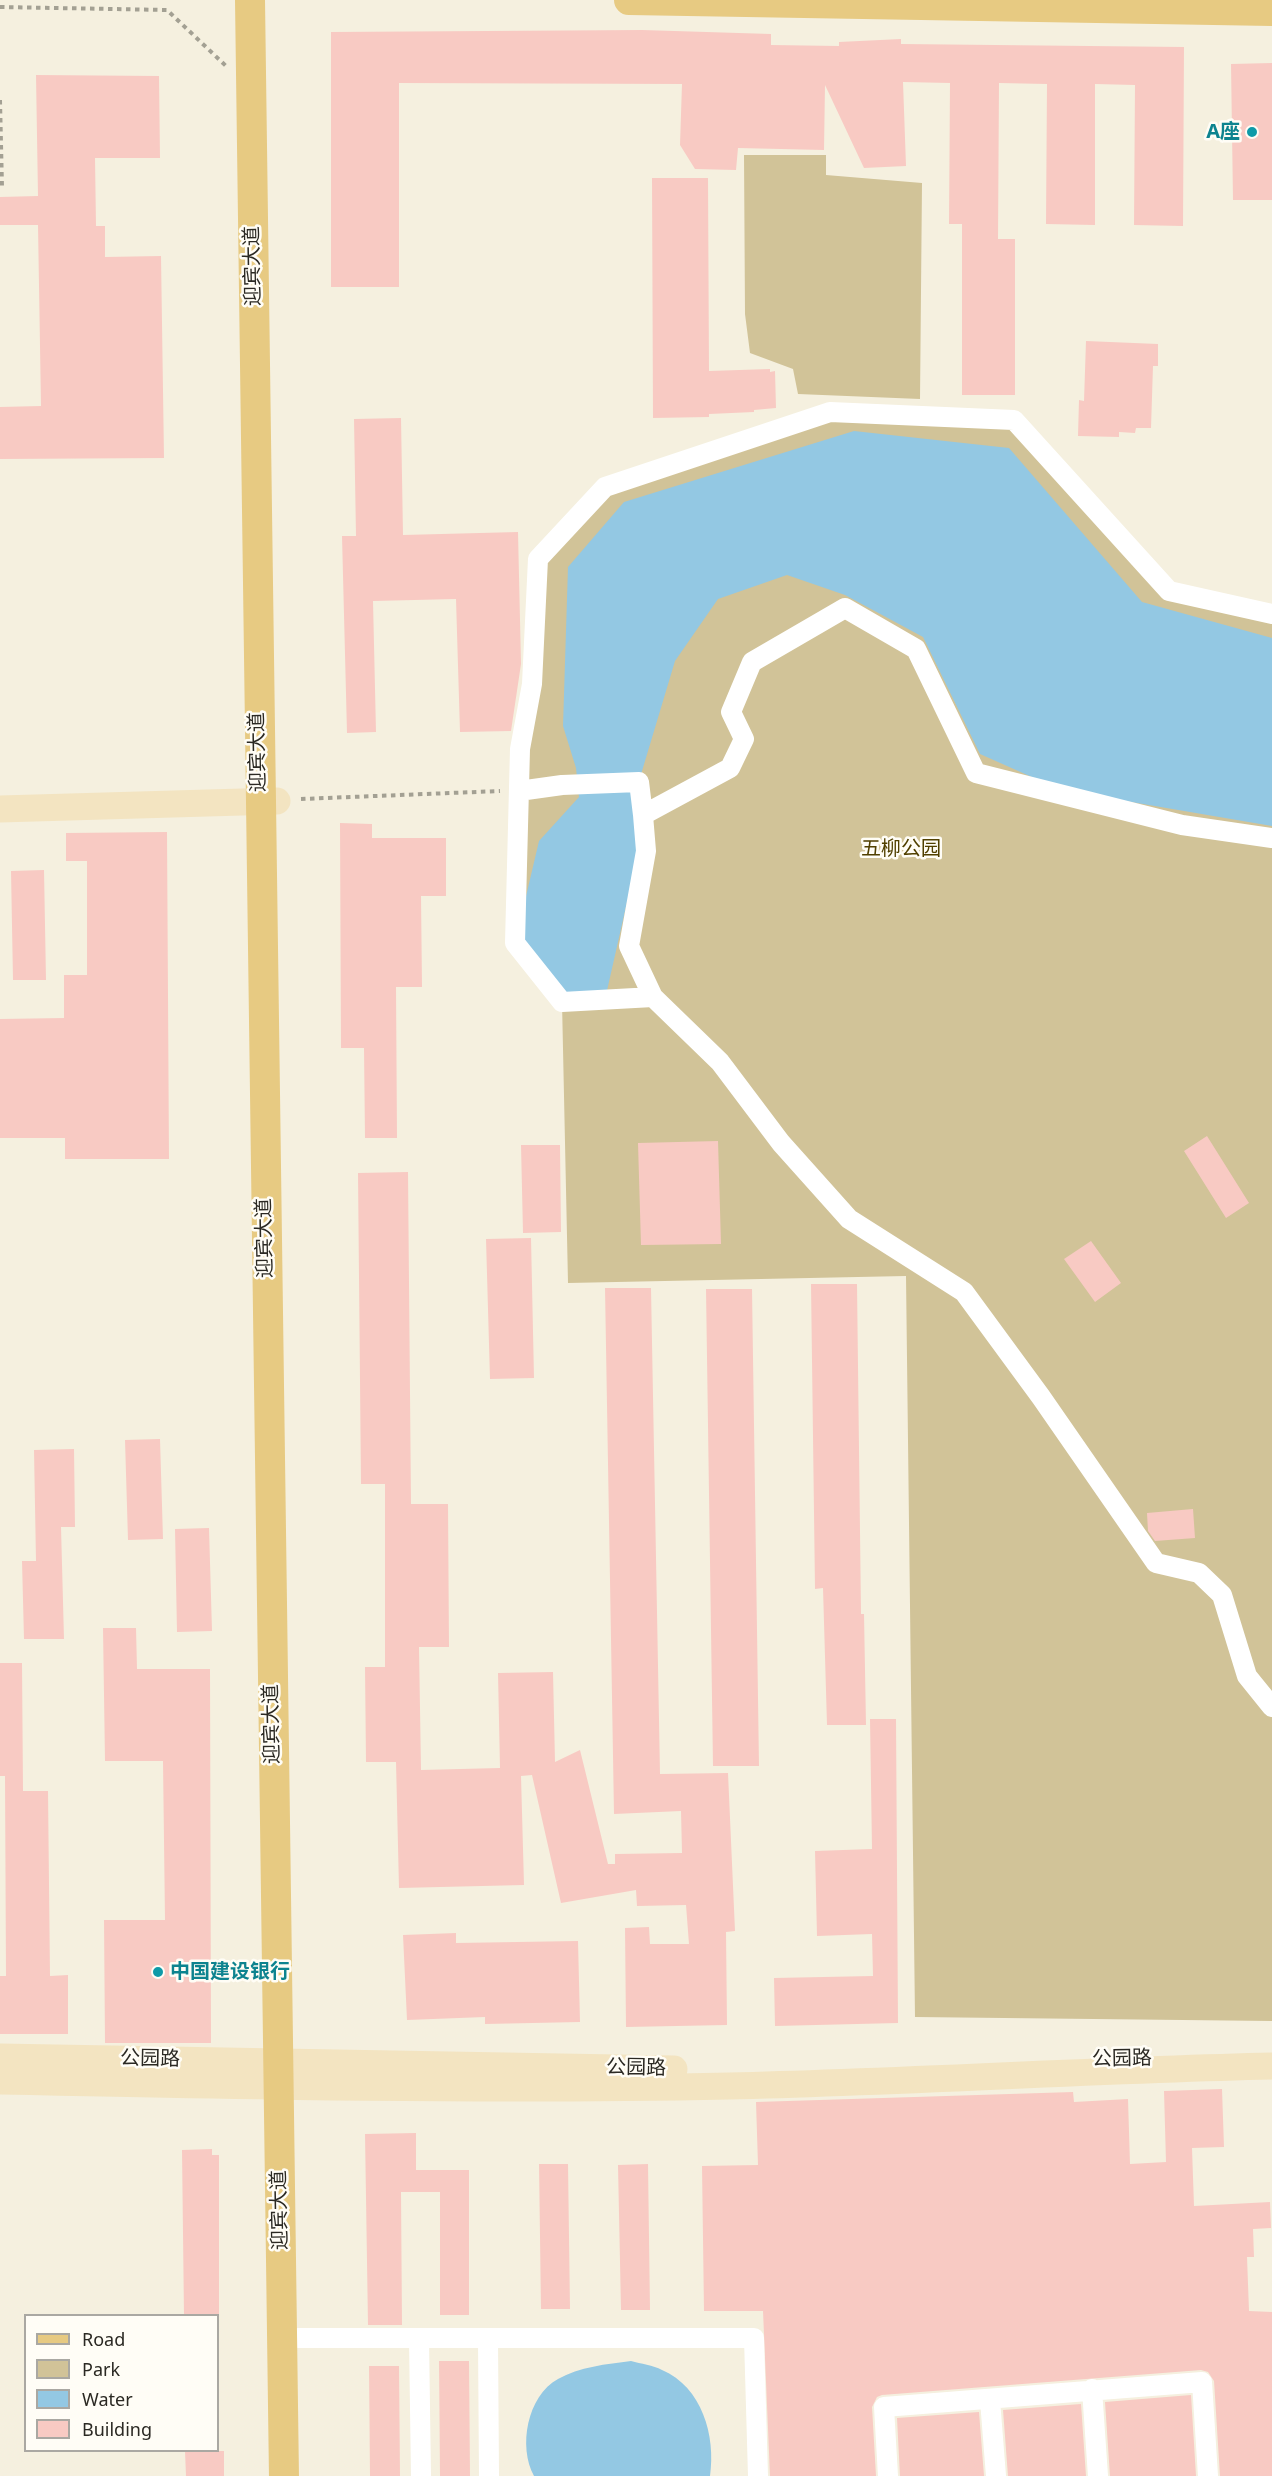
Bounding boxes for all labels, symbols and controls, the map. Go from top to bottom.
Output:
place label: A座 [1206,120,1240,144]
marker: A座 [1245,125,1259,139]
street label: 迎宾大道 [240,226,266,306]
street label: 迎宾大道 [245,712,271,792]
park label: 五柳公园 [861,837,941,861]
street label: 迎宾大道 [252,1198,278,1278]
street label: 迎宾大道 [259,1684,285,1764]
place label: 中国建设银行 [170,1960,290,1984]
marker: 中国建设银行 [151,1965,165,1979]
street label: 公园路 [120,2046,180,2072]
street label: 公园路 [1092,2046,1152,2072]
street label: 公园路 [606,2055,666,2081]
street label: 迎宾大道 [267,2170,293,2250]
legend [24,2314,219,2452]
text: Road [82,2327,125,2351]
text: Park [82,2357,120,2381]
text: Water [82,2387,133,2411]
text: Building [82,2417,152,2441]

